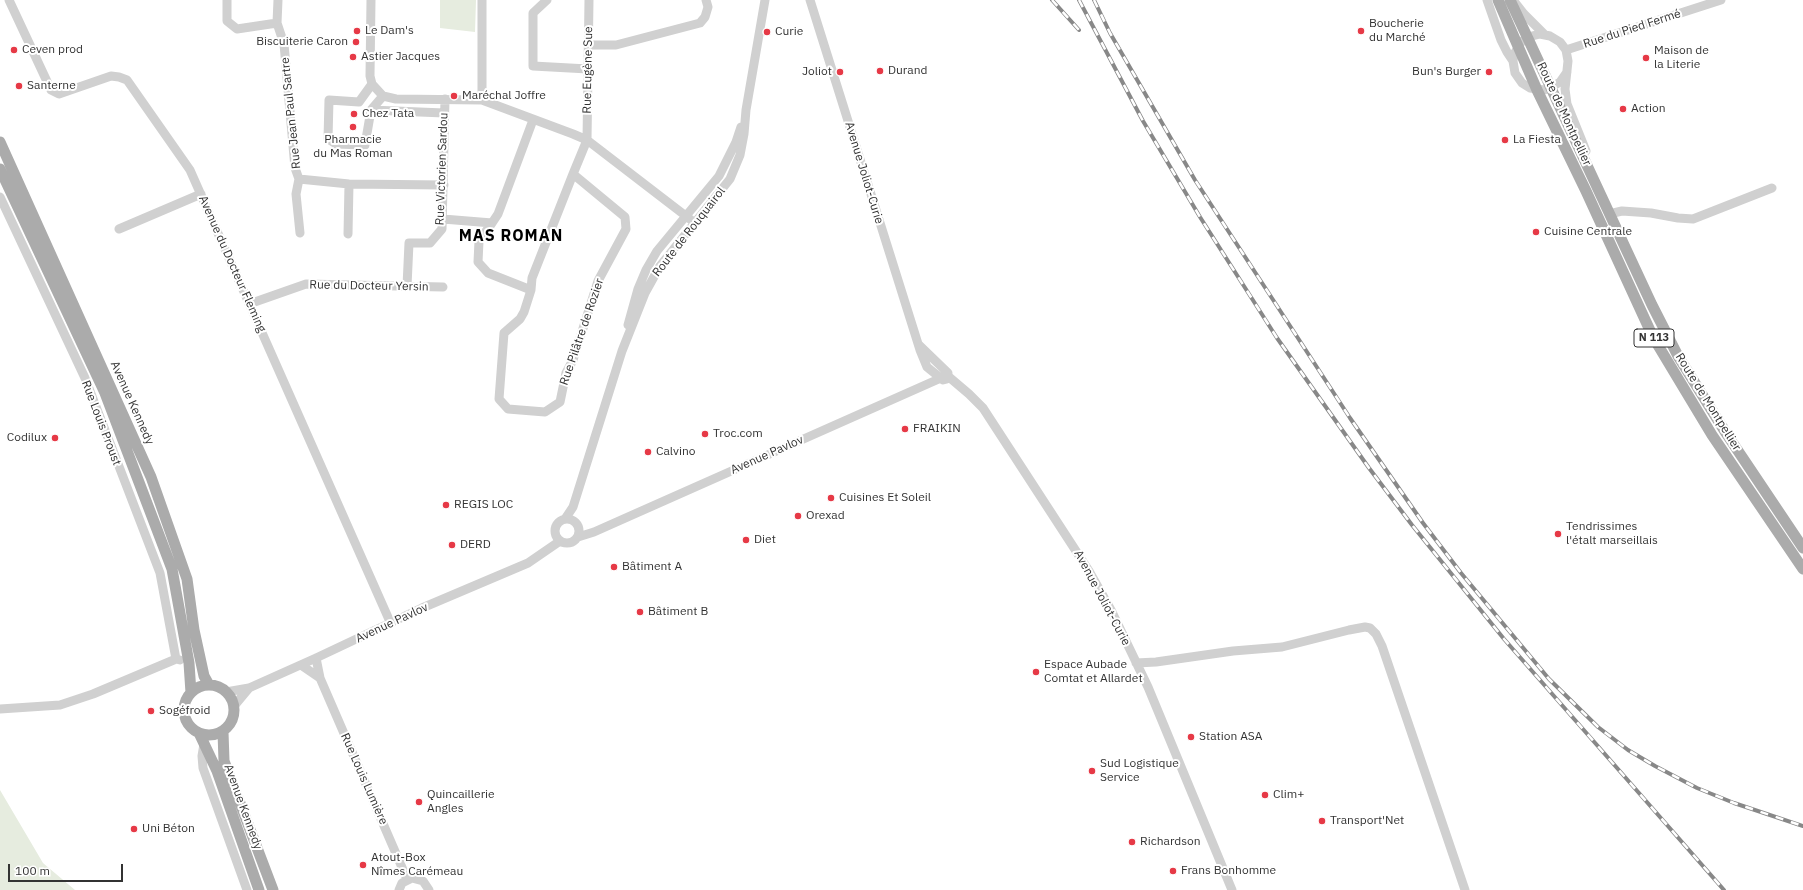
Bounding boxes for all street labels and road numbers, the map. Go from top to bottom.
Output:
street label: Rue du Pied Fermé [1581,6,1683,52]
street label: Rue Eugène Sue [580,26,596,114]
street label: Rue Jean Paul Sartre [278,56,304,170]
street label: Route de Montpellier [1534,60,1594,168]
street label: Rue Victorien Sardou [433,112,451,226]
street label: Avenue Joliot-Curie [842,120,886,226]
street label: Route de Rouquairol [650,184,728,280]
street label: Avenue du Docteur Fleming [195,193,269,335]
street label: Rue Pilâtre de Rozier [557,277,607,387]
street label: Rue du Docteur Yersin [309,278,429,294]
road number: N 113 [1634,329,1674,347]
street label: Route de Montpellier [1672,350,1744,454]
street label: Avenue Kennedy [107,359,157,447]
street label: Rue Louis Proust [78,378,124,468]
street label: Avenue Pavlov [728,433,806,477]
street label: Avenue Joliot-Curie [1071,548,1133,648]
street label: Avenue Pavlov [354,600,430,646]
street label: Rue Louis Lumière [337,731,391,827]
street label: Avenue Kennedy [221,762,265,852]

